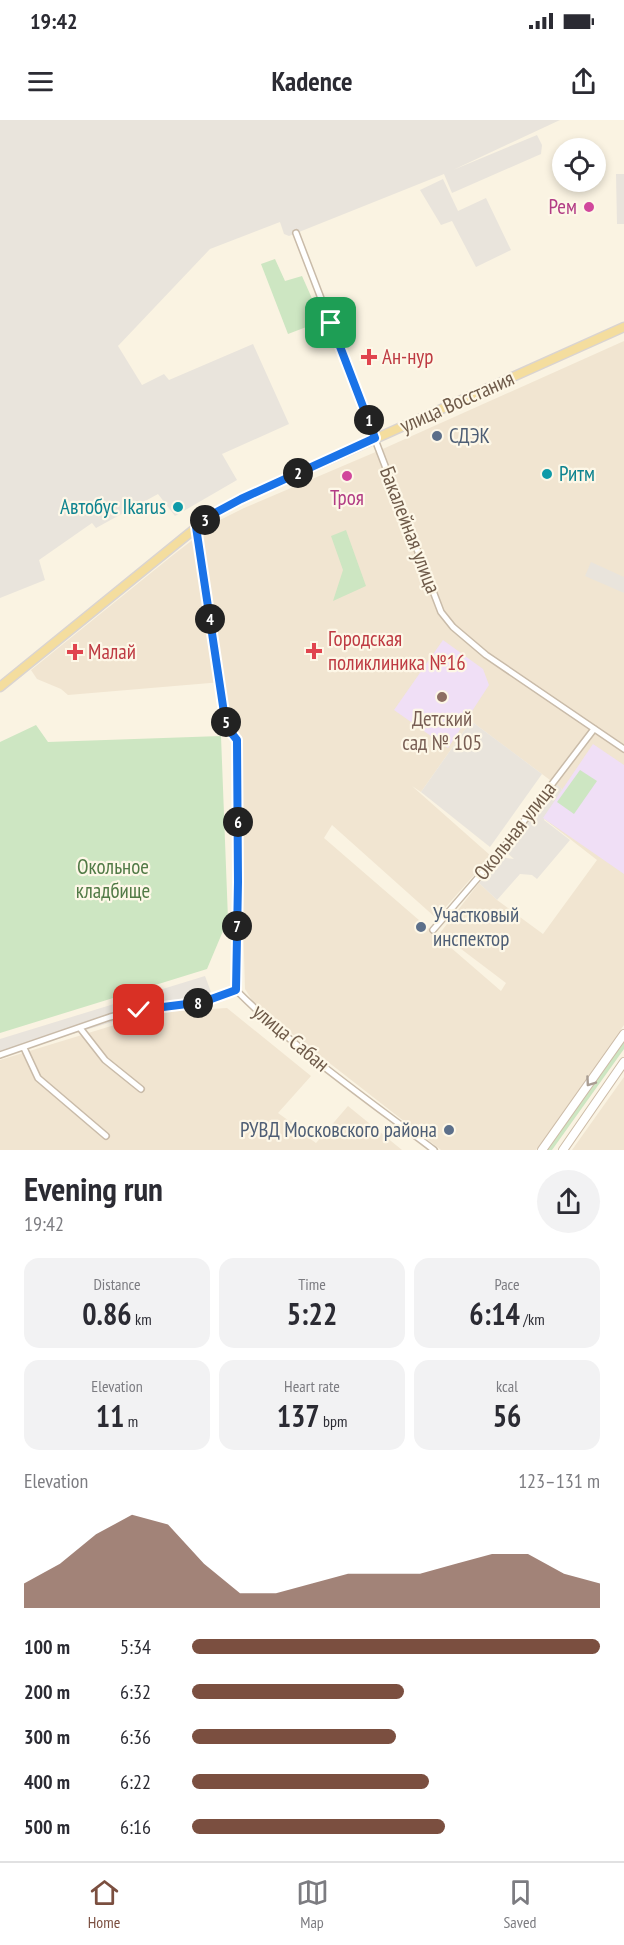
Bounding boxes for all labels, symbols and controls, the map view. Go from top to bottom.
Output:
text: 19:42 [30,7,78,35]
text: Kadence [271,64,353,98]
icon: menu [24,65,57,98]
icon: share [567,65,600,98]
map controls [552,138,606,192]
button: locate [552,138,606,192]
place label: Рем [549,193,577,220]
marker: Рем [582,200,596,214]
pin [305,297,356,348]
icon: arrive [314,306,347,339]
place label: Ан-нур [382,343,433,370]
marker: Ан-нур [360,348,378,366]
street label: улица Восстания [395,364,518,439]
pin: 1 [354,405,384,435]
text: 1 [365,410,373,430]
place label: СДЭК [449,422,490,449]
marker: СДЭК [430,429,444,443]
pin: 2 [283,458,313,488]
place label: Ритм [559,460,595,487]
text: 2 [294,463,302,483]
street label: Бакалейная улица [374,463,447,597]
marker: Ритм [540,467,554,481]
marker: Троя [340,469,354,483]
place label: Троя [330,484,364,511]
place label: Автобус Ikarus [60,493,166,520]
marker: Автобус Ikarus [171,500,185,514]
pin: 3 [190,505,220,535]
text: 3 [201,510,209,530]
pin: 4 [195,604,225,634]
text: 4 [206,609,214,629]
place label: Городская поликлиника №16 [328,625,466,676]
place label: Малай [88,638,136,665]
marker: Городская поликлиника №16 [305,642,323,660]
marker: Малай [66,643,84,661]
marker: Детский сад № 105 [435,690,449,704]
place label: Детский сад № 105 [402,705,482,756]
pin: 5 [211,707,241,737]
text: 5 [222,712,230,732]
street label: Окольная улица [468,776,562,886]
pin: 6 [223,807,253,837]
text: 6 [234,812,242,832]
park label: Окольное кладбище [76,853,150,904]
place label: Участковый инспектор [433,901,519,952]
pin: 7 [222,911,252,941]
text: 7 [233,916,241,936]
marker: Участковый инспектор [414,920,428,934]
pin [113,984,164,1035]
pin: 8 [183,988,213,1018]
icon: check [122,993,155,1026]
text: 8 [194,993,202,1013]
street label: улица Сабан [247,998,335,1078]
one-way arrow [586,1075,597,1086]
place label: РУВД Московского района [240,1116,437,1143]
marker: РУВД Московского района [442,1123,456,1137]
text: Evening run [24,1167,163,1210]
button: share [537,1170,600,1233]
text: 19:42 [24,1211,64,1237]
text: Distance [93,1274,141,1294]
text: Time [298,1274,326,1294]
text: Pace [494,1274,520,1294]
text: 0.86 [82,1294,132,1333]
text: 5:22 [287,1294,337,1333]
text: 6:14 [469,1294,520,1333]
text: km [132,1309,152,1329]
text: /km [520,1309,545,1329]
text: Elevation [91,1376,143,1396]
text: Heart rate [284,1376,340,1396]
text: kcal [496,1376,518,1396]
text: 11 [96,1396,124,1435]
text: 137 [277,1396,320,1435]
text: 56 [493,1396,521,1435]
text: m [124,1411,138,1431]
text: bpm [320,1411,347,1431]
text: Elevation [24,1468,88,1494]
text: 123–131 m [518,1468,600,1494]
text: 100 m [24,1634,70,1660]
text: 5:34 [120,1634,151,1660]
text: 200 m [24,1679,70,1705]
text: 6:32 [120,1679,151,1705]
text: 300 m [24,1724,70,1750]
text: 6:36 [120,1724,151,1750]
text: 400 m [24,1769,70,1795]
text: 6:22 [120,1769,151,1795]
text: 500 m [24,1814,70,1840]
text: 6:16 [120,1814,151,1840]
tab: Home [88,1876,121,1932]
tab: Map [296,1876,329,1932]
tab: Saved [504,1876,537,1932]

